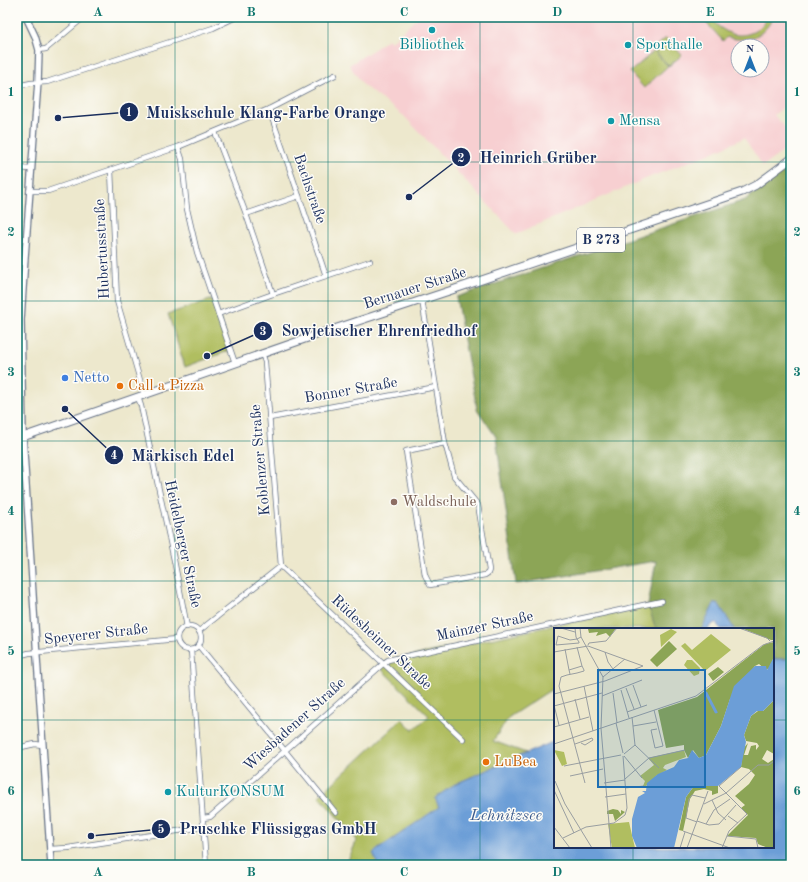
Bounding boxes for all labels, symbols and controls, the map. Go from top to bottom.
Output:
text: A [93,6,103,19]
text: B [246,6,256,19]
text: C [400,6,408,19]
text: D [552,6,562,19]
text: E [706,6,715,19]
marker: Bibliothek [427,25,437,35]
place label: Bibliothek [399,38,465,53]
place label: Sporthalle [636,38,703,53]
north arrow [730,38,770,78]
marker: Sporthalle [623,40,633,50]
text: N [746,44,755,55]
text: 1 [7,86,15,99]
text: 1 [793,86,801,99]
callout: Muiskschule Klang-Farbe Orange [119,98,394,126]
text: Muiskschule Klang-Farbe Orange [146,106,386,122]
text: 1 [126,107,132,119]
place label: Mensa [619,114,661,129]
marker: Mensa [606,116,616,126]
callout: Heinrich Grüber [451,143,604,171]
text: Heinrich Grüber [479,151,597,167]
street label: Bachstraße [290,152,328,226]
text: 2 [458,153,465,165]
street label: Hubertusstraße [93,198,113,300]
text: 2 [7,226,15,239]
text: 2 [793,226,801,239]
road number: B 273 [577,228,625,252]
street label: Bernauer Straße [362,265,468,313]
callout: Sowjetischer Ehrenfriedhof [253,317,484,345]
text: Sowjetischer Ehrenfriedhof [281,324,478,340]
text: 3 [260,326,267,338]
text: 3 [7,366,15,379]
text: 3 [793,366,801,379]
place label: Netto [73,371,109,386]
marker: Netto [60,373,70,383]
street label: Bonner Straße [303,375,399,407]
place label: Call a Pizza [128,379,205,394]
marker: Call a Pizza [115,381,125,391]
street label: Koblenzer Straße [249,403,273,517]
callout: Märkisch Edel [104,441,243,469]
text: Märkisch Edel [132,449,235,465]
text: 4 [111,450,118,462]
street label: Heidelberger Straße [161,479,203,609]
place label: Waldschule [402,495,476,510]
marker: Waldschule [389,497,399,507]
text: 4 [7,505,15,518]
text: 4 [793,505,801,518]
street label: Rüdesheimer Straße [328,593,434,693]
street label: Mainzer Straße [435,609,535,645]
street label: Speyerer Straße [43,622,149,648]
inset map [554,628,774,848]
text: 5 [7,645,15,658]
text: 5 [793,645,801,658]
street label: Wiesbadener Straße [241,676,349,774]
place label: LuBea [494,755,537,770]
marker: LuBea [481,757,491,767]
text: 6 [7,785,15,798]
place label: KulturKONSUM [176,785,285,800]
text: 6 [793,785,801,798]
marker: KulturKONSUM [163,787,173,797]
water label: Lehnitzsee [469,808,542,824]
callout: Pruschke Flüssiggas GmbH [151,815,385,843]
text: Pruschke Flüssiggas GmbH [179,822,377,838]
text: 5 [158,823,165,836]
text: A [93,866,103,879]
text: B [246,866,256,879]
text: C [400,866,408,879]
text: D [552,866,562,879]
text: E [706,866,715,879]

